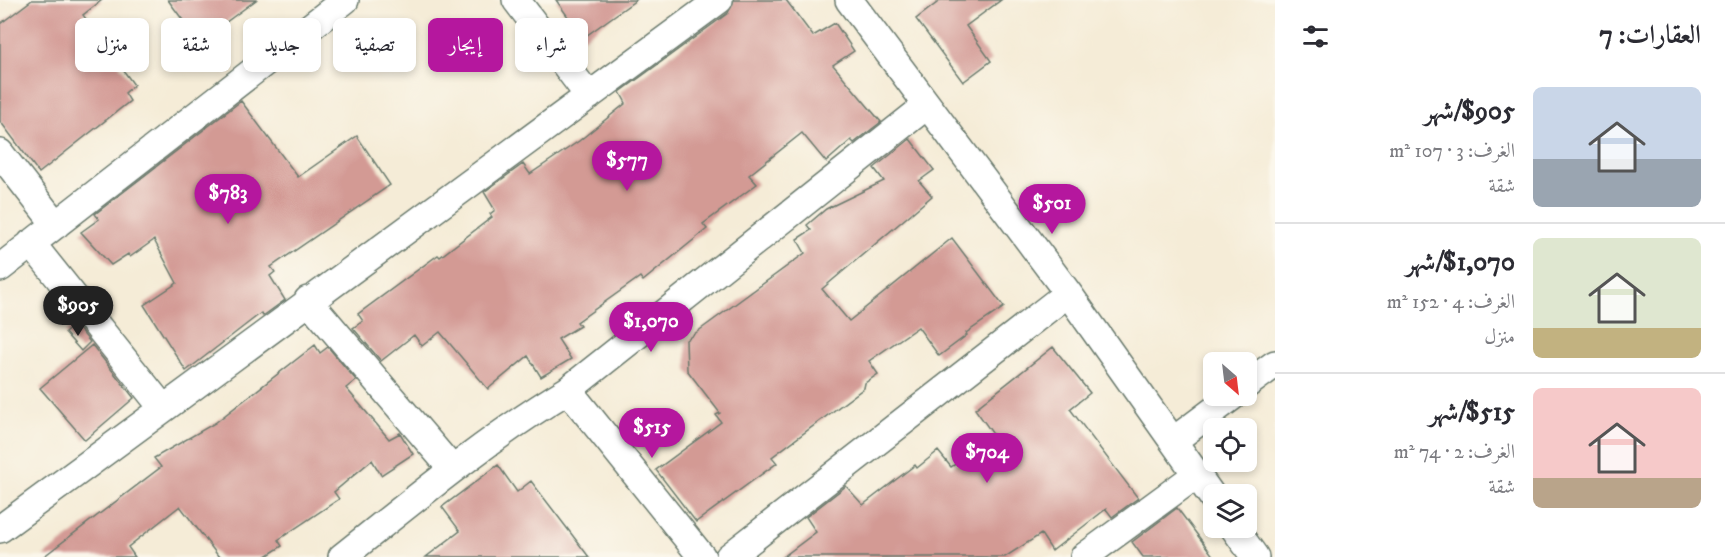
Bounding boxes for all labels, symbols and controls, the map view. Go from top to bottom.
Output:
chip: منزل [75,18,149,72]
chip: شقة [161,18,231,72]
chip: جديد [243,18,321,72]
chip: تصفية [333,18,416,72]
chip: إيجار [428,18,503,72]
chip: شراء [515,18,588,72]
text: العقارات: 7 [1599,19,1701,52]
icon: filters [1299,20,1332,53]
text: $905/شهر [1424,95,1515,128]
icon: home [1581,111,1653,183]
text: الغرف: 3 · 107 m² [1389,139,1515,164]
pin: $577 [591,141,663,192]
text: $577 [606,148,648,173]
pin: $783 [192,174,264,225]
text: شقة [1489,174,1515,199]
text: $783 [209,181,247,206]
pin: $501 [1016,184,1088,235]
text: $501 [1033,191,1071,216]
text: $1,070/شهر [1406,246,1515,279]
icon: home [1581,262,1653,334]
pin: $905 [42,286,114,337]
text: الغرف: 4 · 152 m² [1387,290,1515,315]
text: $905 [57,293,99,318]
pin: $1,070 [602,302,700,353]
text: $1,070 [623,309,679,334]
text: منزل [1484,325,1515,350]
north arrow [1203,352,1257,406]
map controls [1203,352,1257,538]
text: $515/شهر [1429,396,1515,429]
pin: $515 [616,408,688,459]
icon: home [1581,412,1653,484]
text: $515 [633,415,671,440]
button: locate [1203,418,1257,472]
pin: $704 [951,433,1023,484]
text: $704 [965,440,1009,465]
text: الغرف: 2 · 74 m² [1394,440,1515,465]
text: شقة [1489,475,1515,500]
button: layers [1203,484,1257,538]

